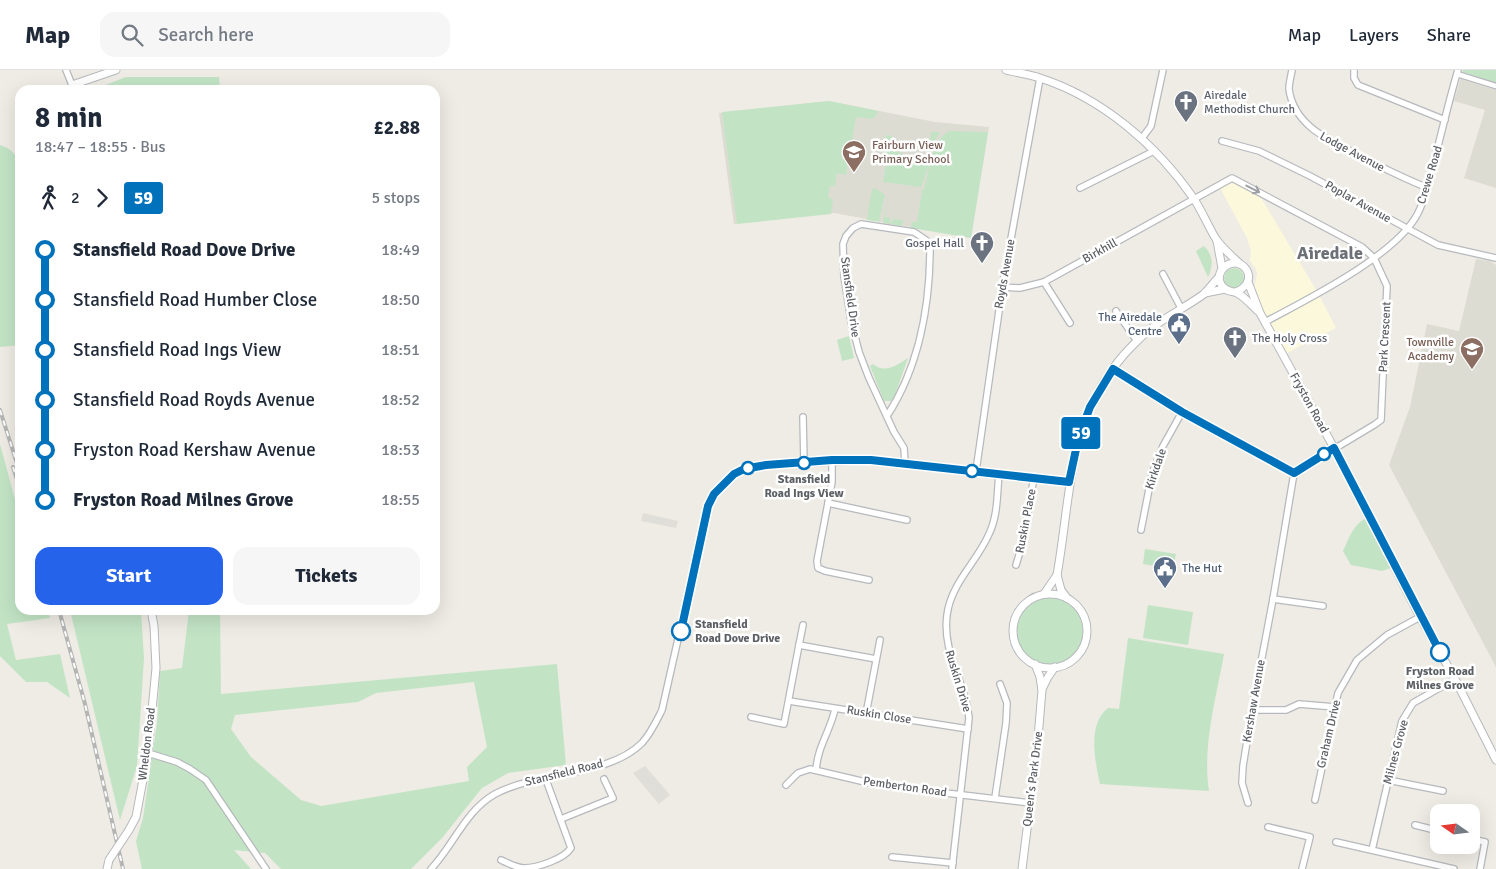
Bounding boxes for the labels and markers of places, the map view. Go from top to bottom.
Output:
place label: Airedale Methodist Church [1204,88,1295,117]
church icon: Airedale Methodist Church [1173,89,1199,123]
place label: Fairburn View Primary School [872,138,950,167]
school or university icon: Fairburn View Primary School [841,139,867,173]
church icon: Gospel Hall [969,230,995,264]
place label: Gospel Hall [905,236,964,251]
place label: The Airedale Centre [1098,310,1162,339]
public building icon: The Airedale Centre [1166,311,1192,345]
church icon: The Holy Cross [1222,325,1248,359]
place label: The Holy Cross [1252,331,1327,346]
place label: Townville Academy [1407,335,1454,364]
school or university icon: Townville Academy [1459,336,1485,370]
unlabelled marker [1317,447,1331,461]
marker: Stansfield Road Ings View [797,456,811,470]
unlabelled marker [741,461,755,475]
unlabelled marker [965,464,979,478]
place label: Stansfield Road Ings View [764,472,845,501]
public building icon: The Hut [1152,555,1178,589]
place label: The Hut [1182,561,1222,576]
place label: Stansfield Road Dove Drive [695,617,780,646]
marker: Stansfield Road Dove Drive [671,621,691,641]
marker: Fryston Road Milnes Grove [1430,642,1450,662]
place label: Fryston Road Milnes Grove [1406,664,1475,693]

